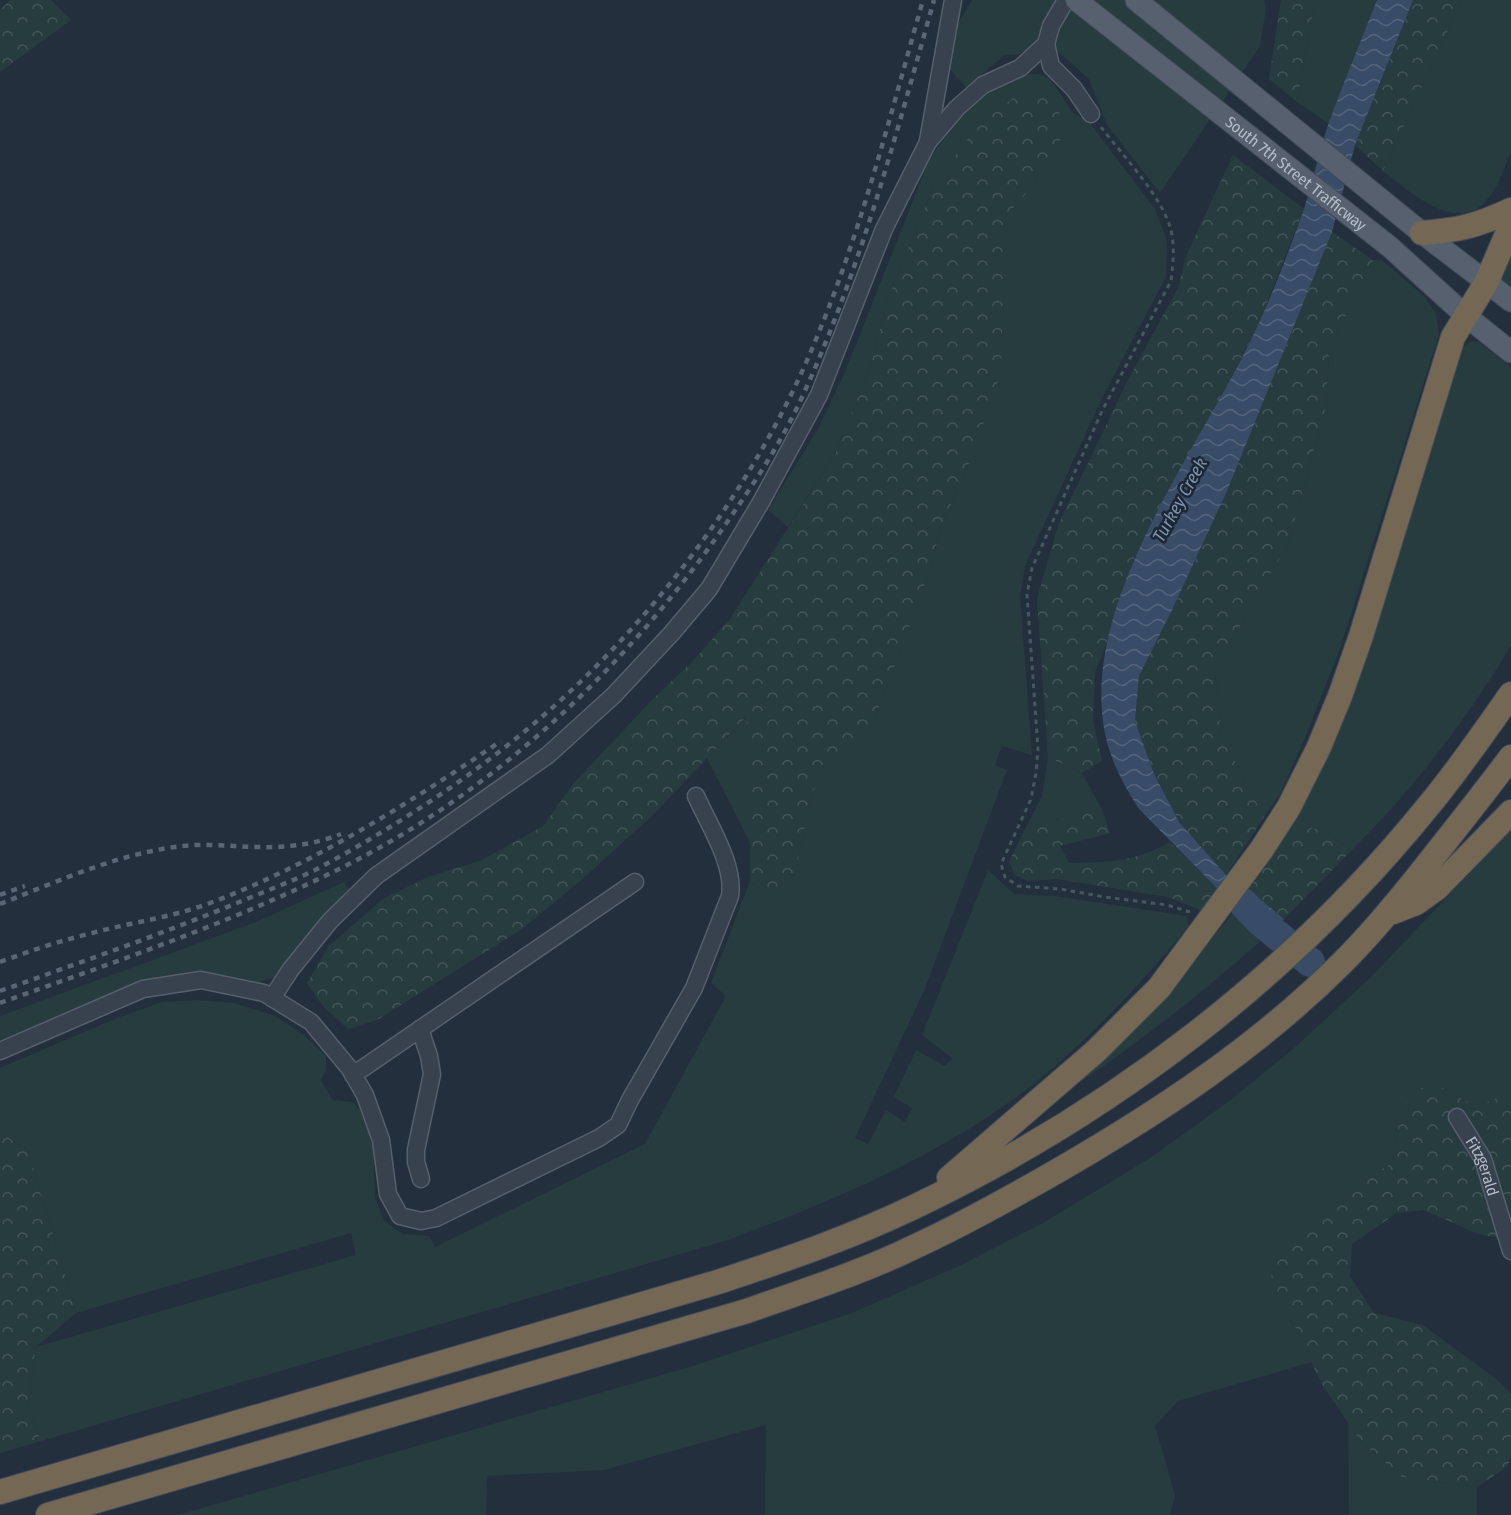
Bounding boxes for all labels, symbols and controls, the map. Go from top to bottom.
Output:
street label: South 7th Street Trafficway [1222,112,1371,235]
water label: Turkey Creek [1148,454,1212,546]
street label: Fitzgerald [1462,1133,1503,1198]

